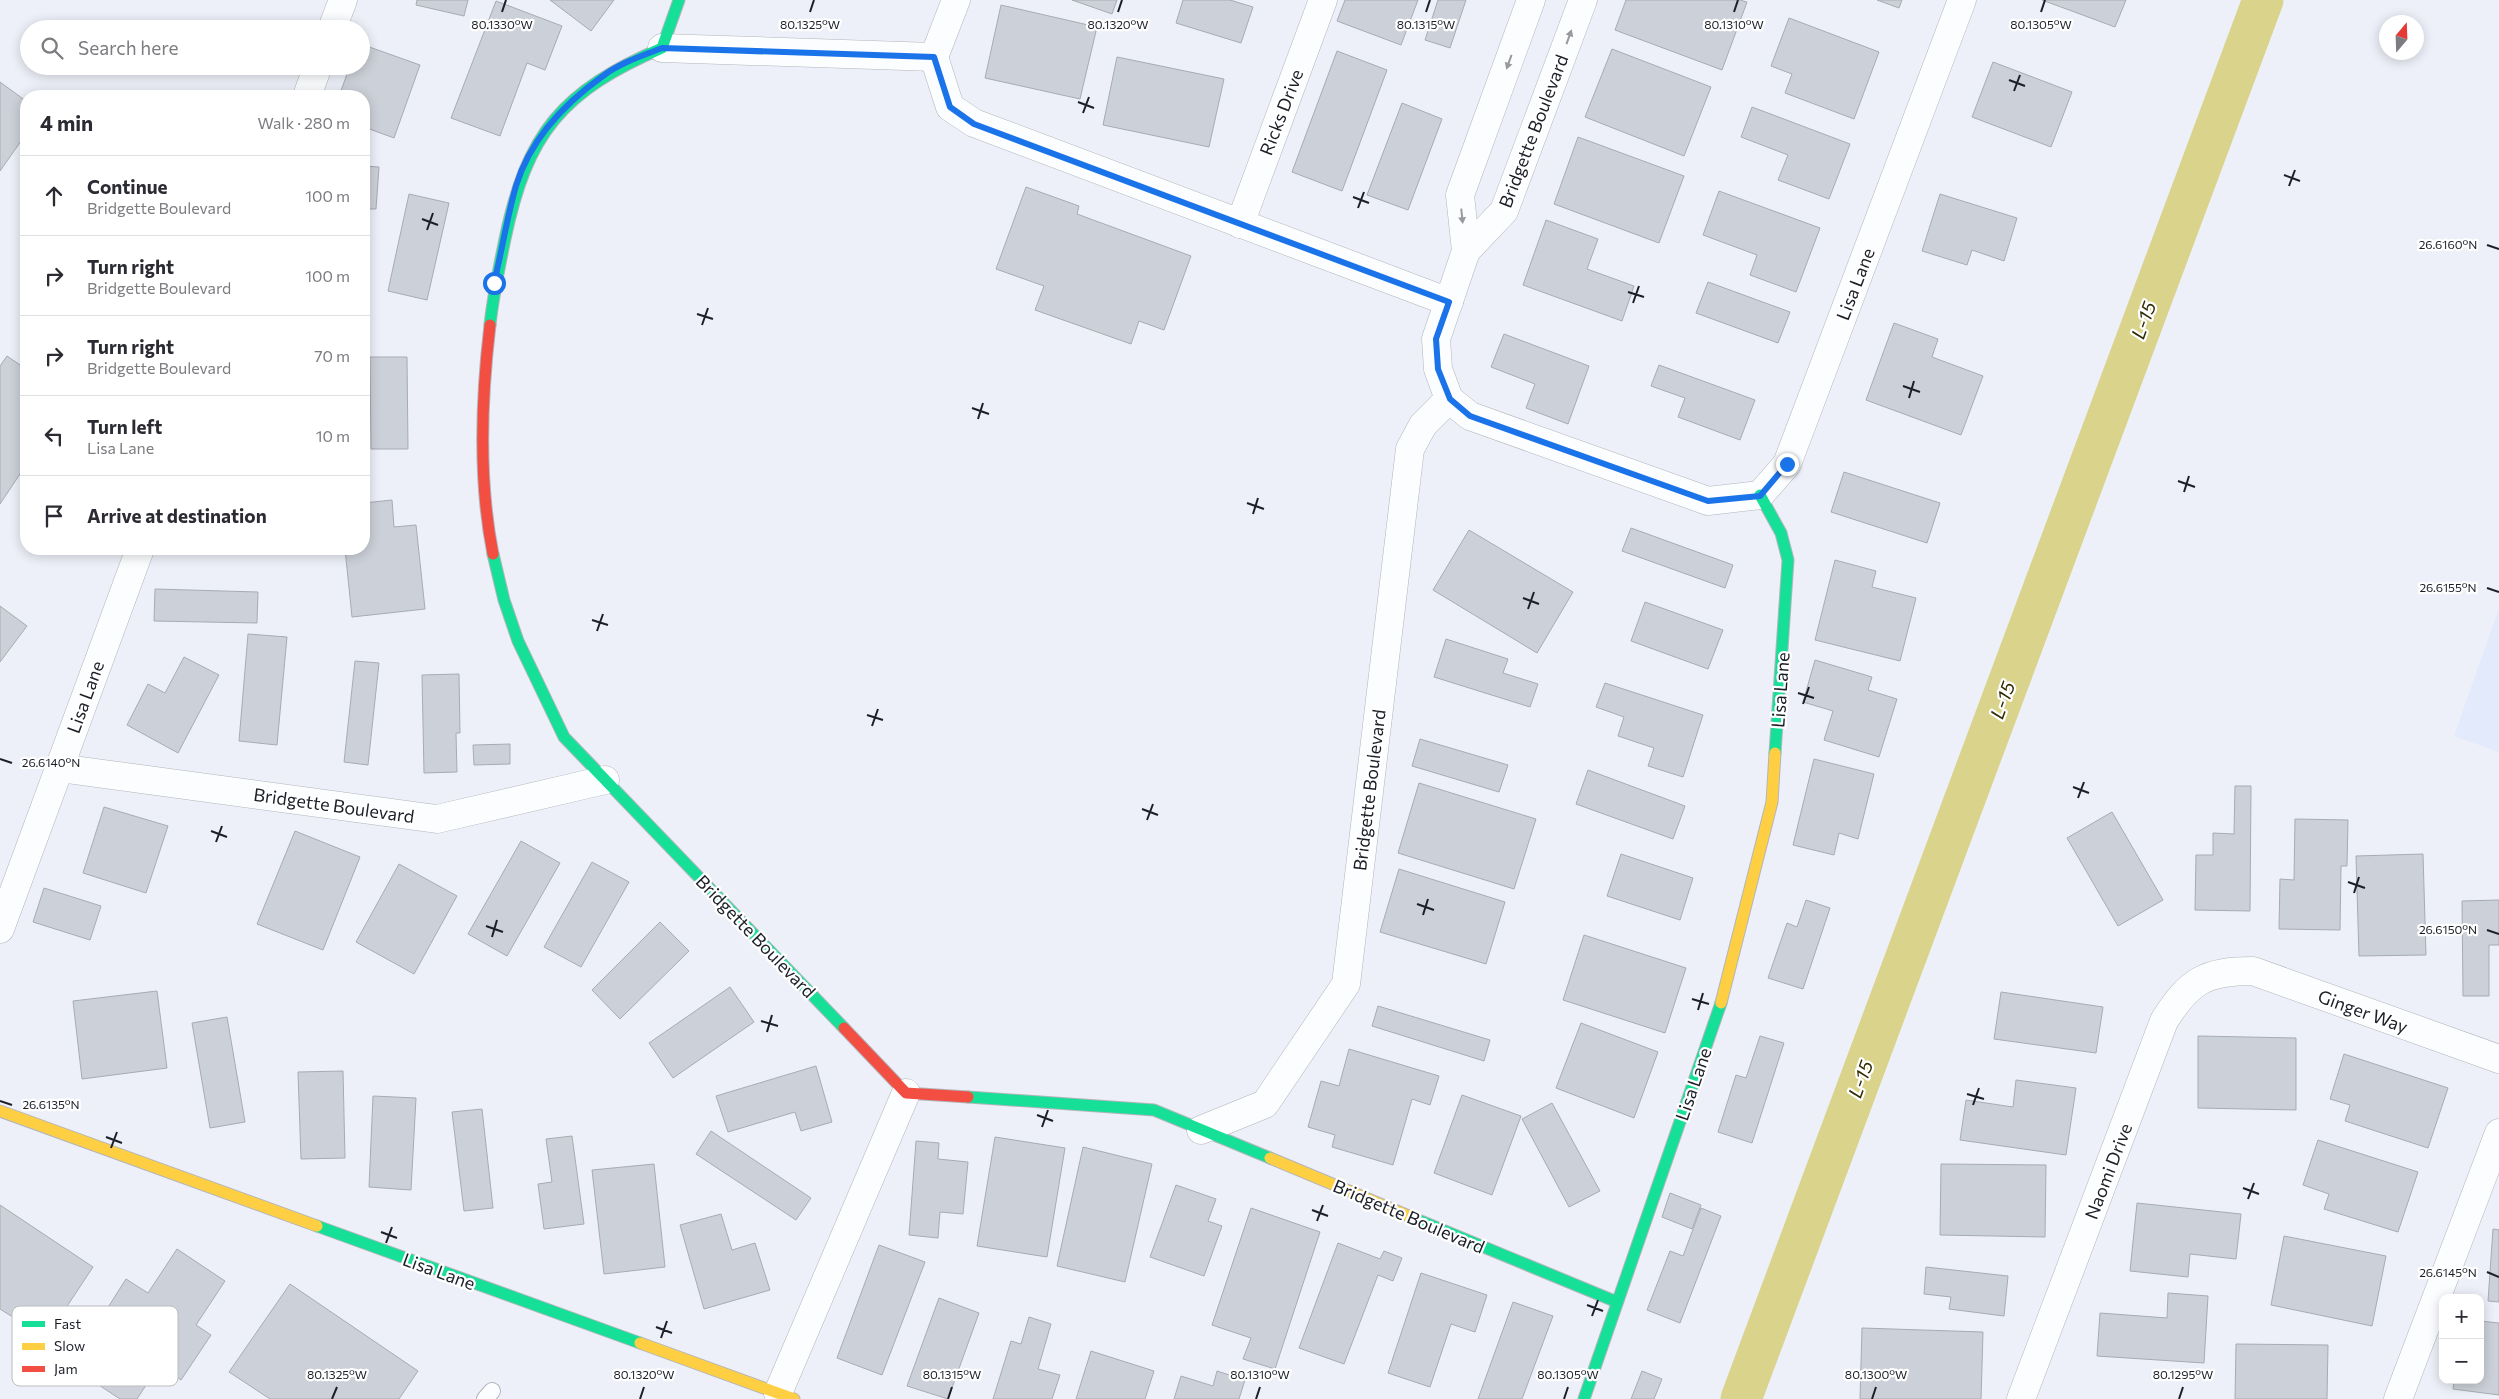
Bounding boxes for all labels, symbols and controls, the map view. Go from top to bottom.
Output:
north arrow [2379,15,2424,60]
text: 80.1330°W [471,17,533,31]
text: 80.1325°W [780,17,840,31]
text: 80.1320°W [1087,17,1149,31]
text: 80.1315°W [1397,17,1455,31]
text: 80.1310°W [1704,17,1764,31]
text: 80.1305°W [2010,17,2072,31]
search box [20,20,370,75]
one-way arrow [1565,29,1573,44]
icon: search [38,34,66,62]
text: Search here [78,36,178,59]
street label: Bridgette Boulevard [1494,51,1572,211]
one-way arrow [1505,55,1513,70]
street label: Ricks Drive [1255,66,1307,158]
text: 4 min [40,110,93,135]
text: Walk · 280 m [258,113,350,132]
text: Continue [87,175,167,198]
icon: ahead [40,182,68,210]
text: 100 m [305,186,350,205]
text: Bridgette Boulevard [87,198,231,217]
one-way arrow [1458,208,1466,224]
text: 26.6160°N [2419,237,2477,251]
street label: Lisa Lane [1831,245,1879,323]
text: Turn right [87,255,174,278]
icon: right [40,262,68,290]
text: 100 m [305,266,350,285]
route start [483,272,506,295]
text: Bridgette Boulevard [87,278,231,297]
water label: L-15 [2126,298,2160,342]
text: Turn right [87,335,174,358]
icon: right [40,342,68,370]
text: 70 m [314,346,350,365]
text: Bridgette Boulevard [87,358,231,377]
text: Turn left [87,415,162,438]
icon: left [40,422,68,450]
text: 10 m [316,426,350,445]
text: Lisa Lane [87,438,154,457]
route end [1776,453,1799,476]
icon: arrive [40,502,68,530]
text: Arrive at destination [87,504,267,527]
text: 26.6155°N [2419,580,2477,594]
street label: Lisa Lane [1766,652,1794,728]
street label: Lisa Lane [62,658,108,736]
water label: L-15 [1985,678,2019,722]
street label: Bridgette Boulevard [1348,708,1390,872]
text: 26.6140°N [22,755,80,769]
street label: Bridgette Boulevard [252,783,416,827]
street label: Bridgette Boulevard [692,870,820,1002]
text: 26.6150°N [2419,922,2477,936]
street label: Ginger Way [2315,985,2411,1037]
street label: Lisa Lane [1670,1045,1716,1123]
water label: L-15 [1843,1057,1877,1101]
text: 26.6135°N [22,1097,80,1111]
street label: Naomi Drive [2080,1120,2136,1222]
street label: Bridgette Boulevard [1330,1174,1488,1258]
street label: Lisa Lane [400,1248,478,1294]
text: 26.6145°N [2419,1265,2477,1279]
map controls [2439,1294,2484,1384]
button: + [2439,1294,2484,1339]
legend [12,1306,178,1386]
text: Fast [54,1315,81,1332]
text: Slow [54,1337,85,1354]
button: − [2439,1339,2484,1384]
text: Jam [54,1360,78,1377]
text: 80.1325°W [307,1367,367,1381]
text: 80.1320°W [613,1367,675,1381]
text: 80.1315°W [923,1367,981,1381]
text: 80.1310°W [1230,1367,1290,1381]
text: 80.1305°W [1537,1367,1599,1381]
text: 80.1300°W [1845,1367,1907,1381]
text: 80.1295°W [2153,1367,2213,1381]

